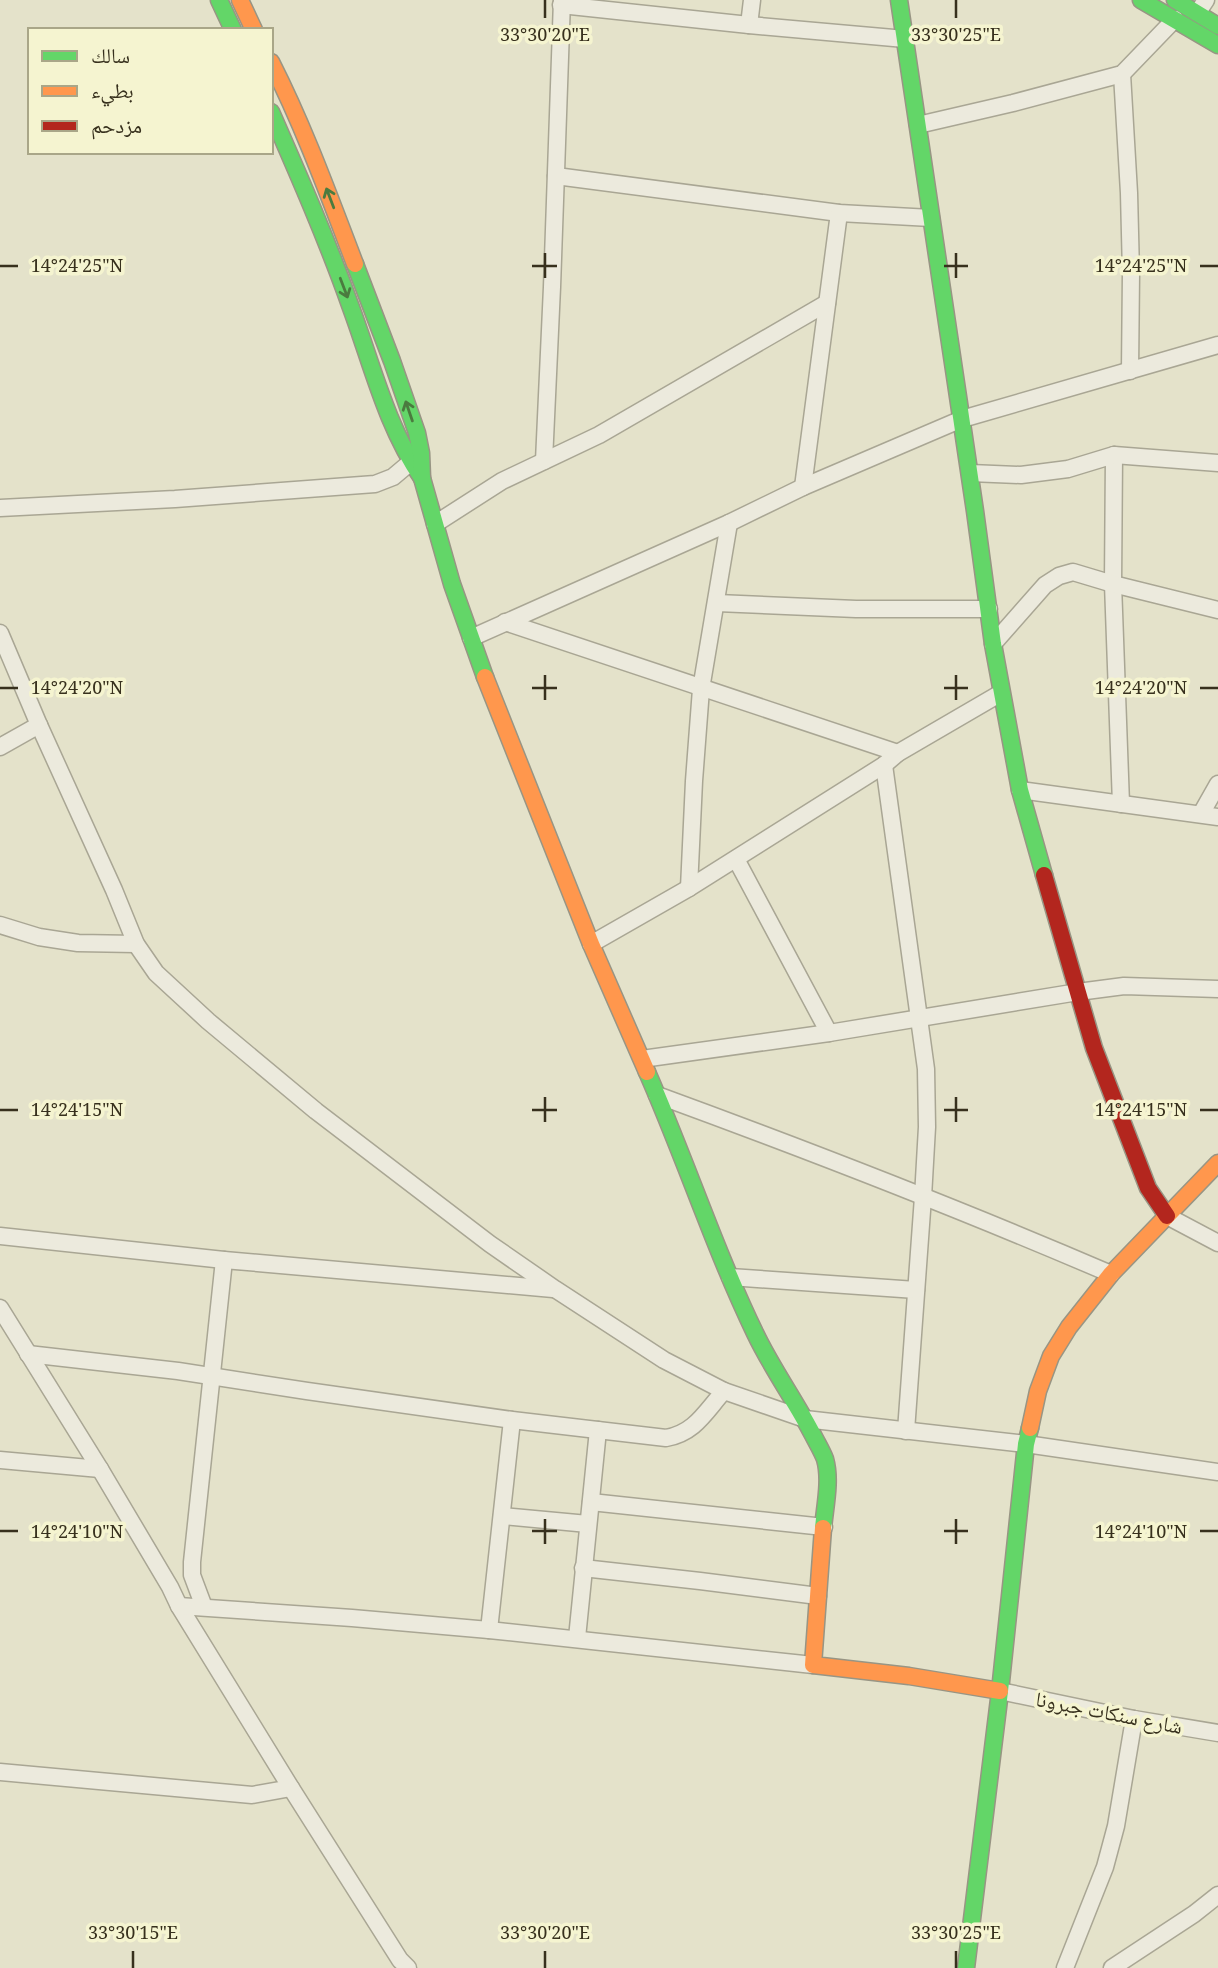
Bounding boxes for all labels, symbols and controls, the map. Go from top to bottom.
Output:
text: 33°30'20"E [500,22,590,52]
text: 33°30'25"E [911,22,1001,52]
legend [28,28,273,154]
text: سالك [91,41,130,76]
text: بطيء [91,76,134,111]
text: مزدحم [91,111,142,146]
one-way arrow [322,188,335,210]
text: 14°24'25"N [31,253,124,283]
text: 14°24'25"N [1095,253,1188,283]
one-way arrow [339,277,351,299]
one-way arrow [402,401,414,423]
text: 14°24'20"N [31,675,124,705]
text: 14°24'20"N [1095,675,1188,705]
text: 14°24'15"N [31,1097,124,1127]
text: 14°24'15"N [1095,1097,1188,1127]
text: 14°24'10"N [31,1519,124,1549]
text: 14°24'10"N [1095,1519,1188,1549]
street label: شارع سنكات جبرونا [1032,1684,1185,1747]
text: 33°30'15"E [88,1920,178,1950]
text: 33°30'20"E [500,1920,590,1950]
text: 33°30'25"E [911,1920,1001,1950]

